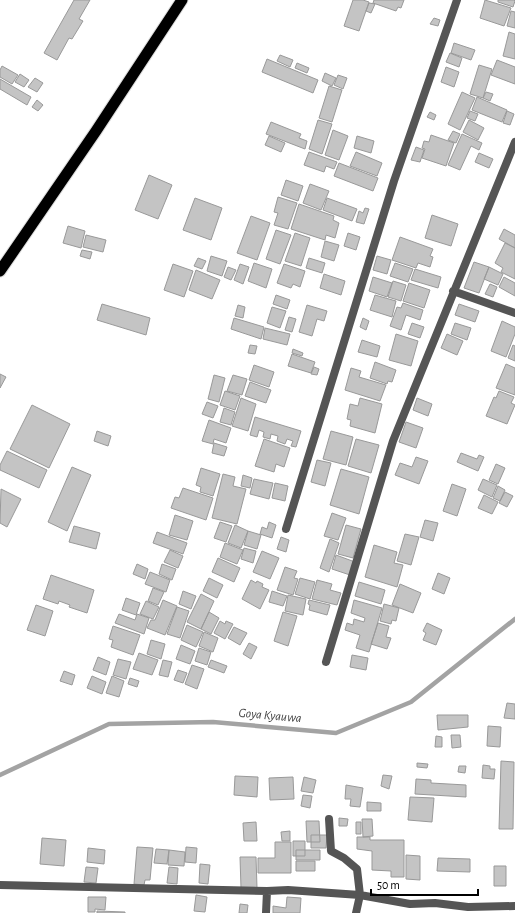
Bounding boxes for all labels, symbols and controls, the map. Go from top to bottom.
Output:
water label: Goya Kyauwa [238,707,302,725]
scale bar [371,871,478,897]
text: 50 m [377,879,400,891]

